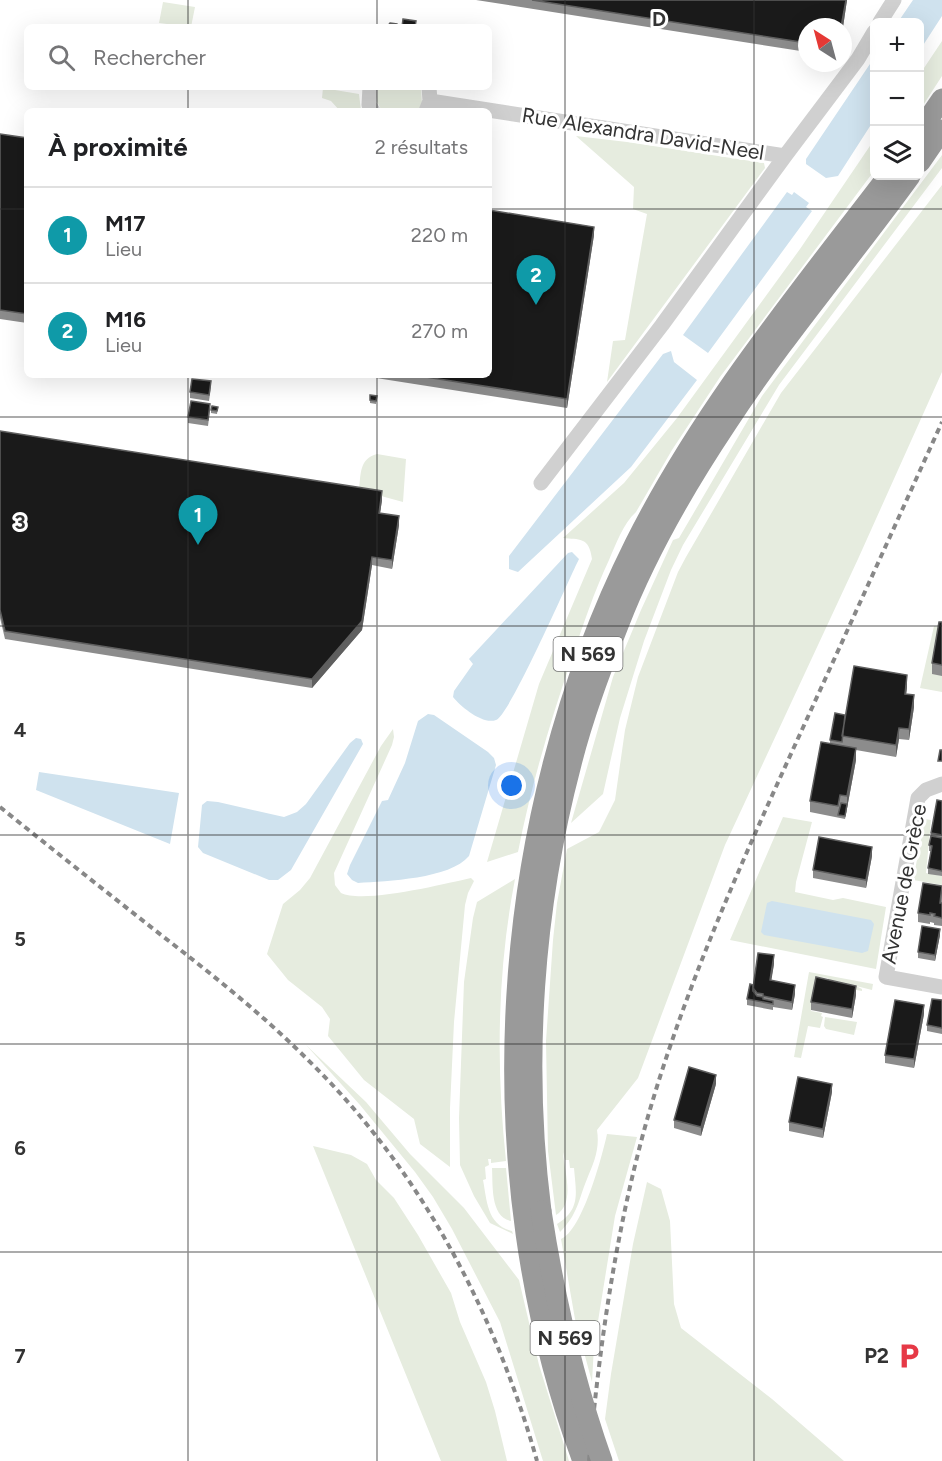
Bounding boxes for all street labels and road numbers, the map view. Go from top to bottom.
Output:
street label: Rue Alexandra David-Neel [520,102,766,165]
road number: N 569 [554,637,622,671]
street label: Avenue de Grèce [876,802,931,966]
road number: N 569 [530,1321,600,1355]

